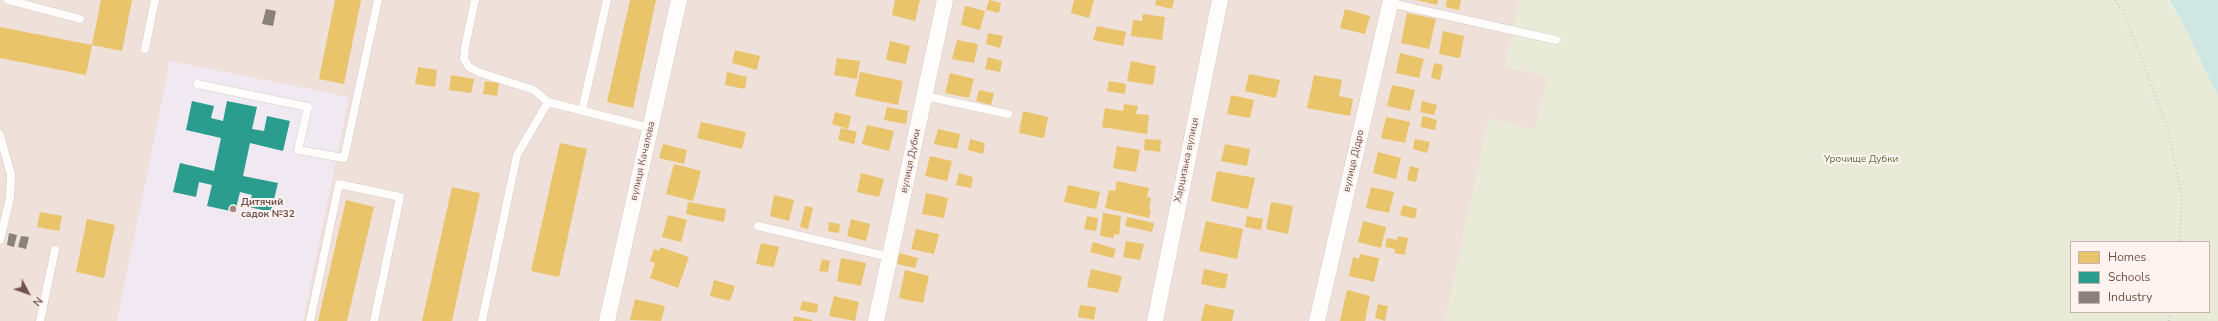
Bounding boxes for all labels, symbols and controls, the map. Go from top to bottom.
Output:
street label: Харцизька вулиця [1172,116,1202,204]
street label: вулиця Качалова [628,120,658,202]
street label: вулиця Дубки [898,128,924,194]
street label: вулиця Дідро [1341,129,1367,193]
park label: Урочище Дубки [1824,154,1898,166]
place label: Дитячий садок №32 [241,197,295,220]
marker: Дитячий садок №32 [228,204,238,214]
legend [2070,241,2210,313]
text: Homes [2108,249,2146,265]
text: Schools [2108,269,2150,285]
north arrow [8,273,48,313]
text: Industry [2108,289,2152,305]
text: N [29,293,46,309]

